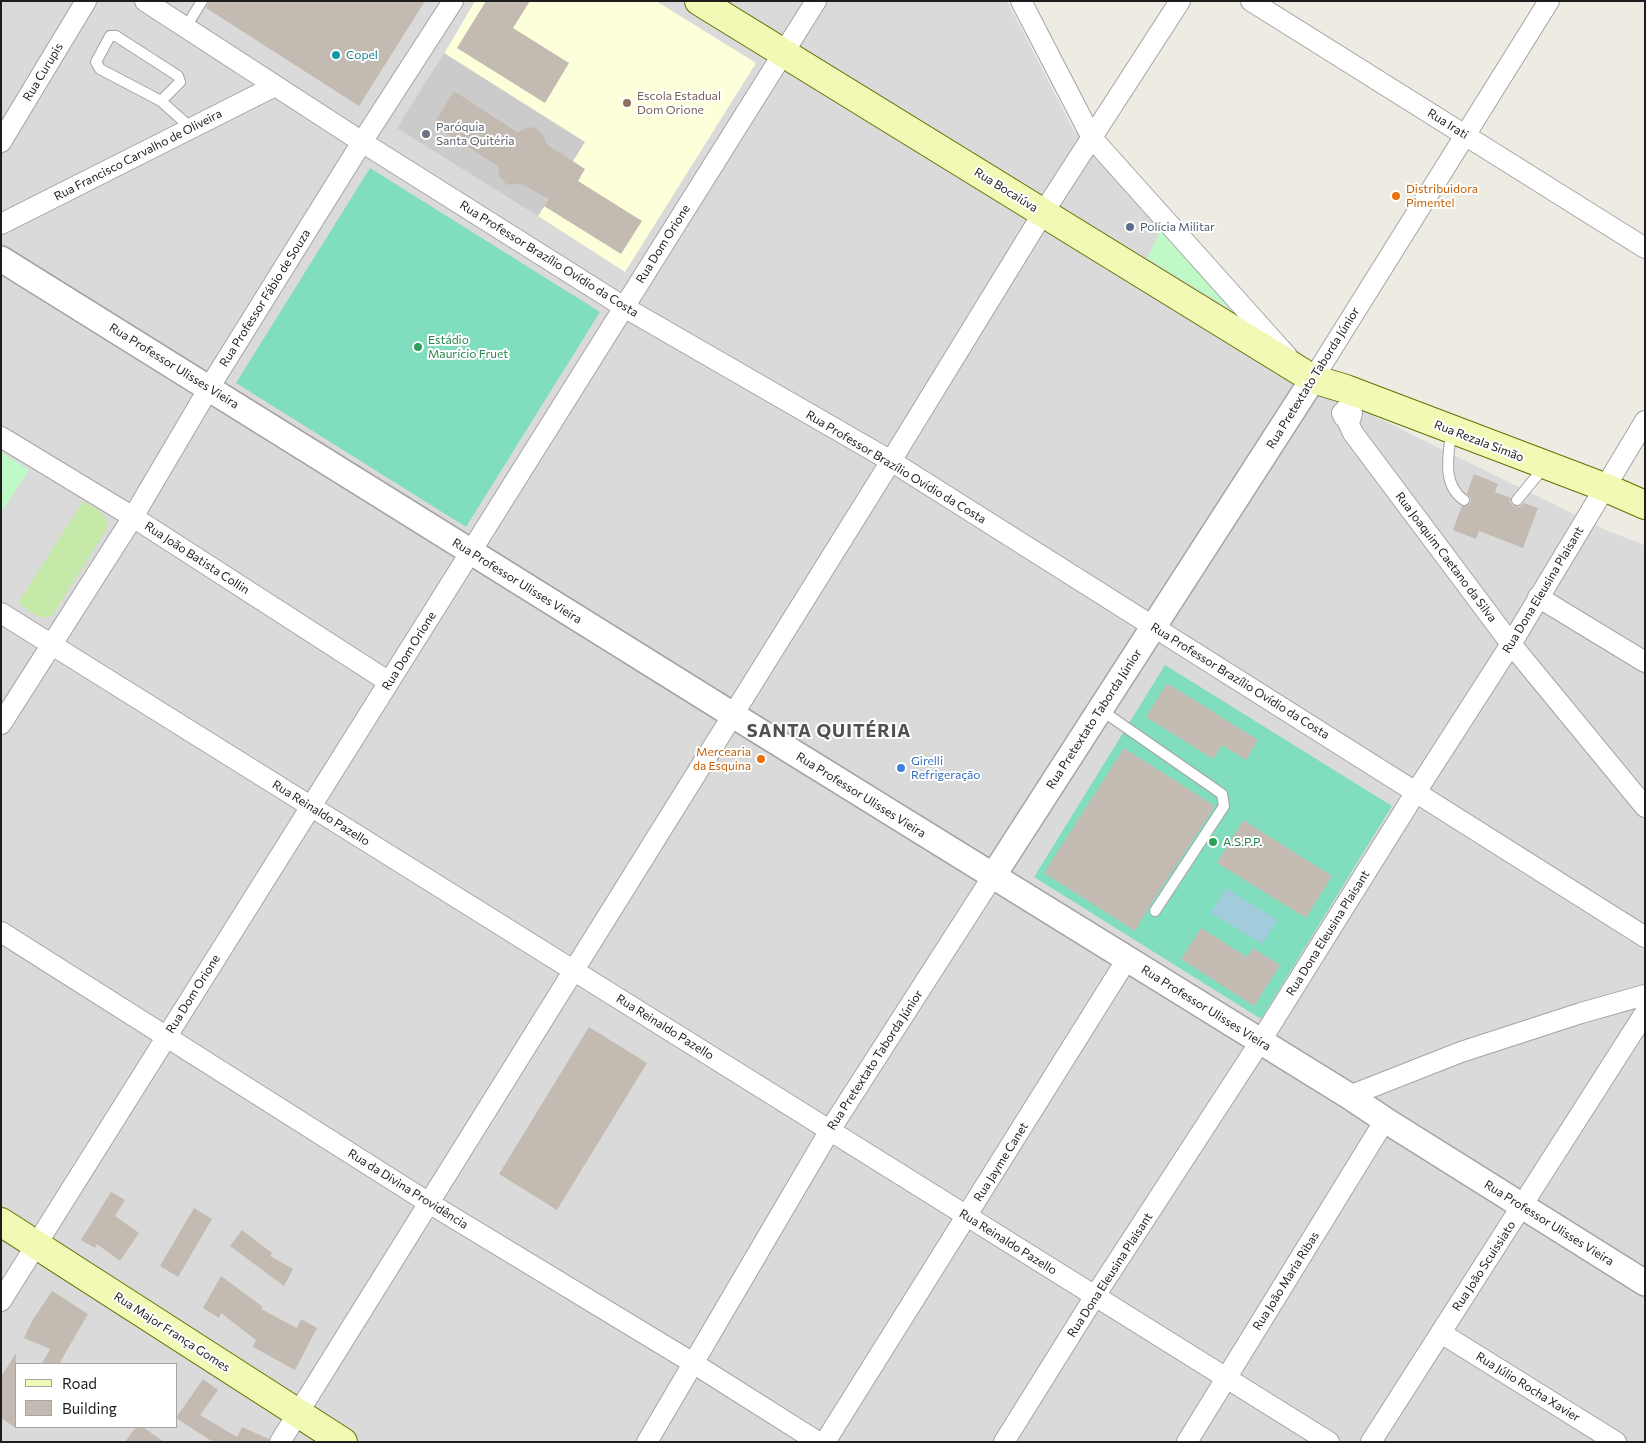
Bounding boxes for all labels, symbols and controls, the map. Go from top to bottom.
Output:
street label: Rua Curupis [20,40,66,104]
place label: Copel [346,48,378,62]
marker: Copel [330,49,342,61]
place label: Escola Estadual Dom Orione [637,89,721,117]
marker: Escola Estadual Dom Orione [621,97,633,109]
street label: Rua Francisco Carvalho de Oliveira [52,106,224,204]
street label: Rua Irati [1425,106,1471,142]
place label: Paróquia Santa Quitéria [436,120,515,148]
marker: Paróquia Santa Quitéria [420,128,432,140]
street label: Rua Bocaiúva [971,165,1041,215]
place label: Distribuidora Pimentel [1406,182,1478,210]
marker: Distribuidora Pimentel [1390,190,1402,202]
street label: Rua Professor Brazílio Ovídio da Costa [457,198,641,320]
street label: Rua Dom Orione [633,202,693,286]
place label: Polícia Militar [1140,220,1215,234]
marker: Polícia Militar [1124,221,1136,233]
street label: Rua Professor Fábio de Souza [217,227,313,369]
street label: Rua Pretextato Taborda Júnior [1263,305,1363,451]
street label: Rua Professor Ulisses Vieira [107,320,241,412]
place label: Estádio Maurício Fruet [428,333,508,361]
marker: Estádio Maurício Fruet [412,341,424,353]
street label: Rua Professor Brazílio Ovídio da Costa [803,407,989,527]
street label: Rua Rezala Simão [1432,417,1526,465]
street label: Rua Joaquim Caetano da Silva [1392,489,1500,625]
street label: Rua João Batista Collin [142,519,252,597]
street label: Rua Dona Eleusina Plaisant [1499,524,1587,656]
street label: Rua Professor Ulisses Vieira [450,535,584,627]
street label: Rua Dom Orione [379,609,439,693]
street label: Rua Professor Brazílio Ovídio da Costa [1148,620,1332,742]
street label: Rua Pretextato Taborda Júnior [1043,646,1145,792]
district label: SANTA QUITÉRIA [745,720,913,742]
place label: Mercearia da Esquina [693,745,751,773]
street label: Rua Professor Ulisses Vieira [794,749,928,841]
marker: Mercearia da Esquina [755,753,767,765]
place label: Girelli Refrigeração [911,754,980,782]
marker: Girelli Refrigeração [895,762,907,774]
street label: Rua Reinaldo Pazello [270,777,372,849]
place label: A.S.P.P. [1223,835,1262,849]
marker: A.S.P.P. [1207,836,1219,848]
street label: Rua Dona Eleusina Plaisant [1283,868,1373,998]
street label: Rua Dom Orione [163,952,223,1036]
street label: Rua Professor Ulisses Vieira [1139,962,1273,1054]
street label: Rua Pretextato Taborda Júnior [824,987,926,1133]
street label: Rua Reinaldo Pazello [614,991,716,1063]
street label: Rua Jayme Canet [971,1120,1031,1204]
street label: Rua da Divina Providência [345,1146,471,1232]
street label: Rua Professor Ulisses Vieira [1482,1177,1616,1269]
street label: Rua Reinaldo Pazello [957,1206,1059,1278]
street label: Rua Dona Eleusina Plaisant [1064,1210,1156,1340]
street label: Rua João Scuissiato [1449,1218,1519,1314]
street label: Rua João Maria Ribas [1250,1229,1322,1333]
street label: Rua Major França Gomes [111,1289,233,1375]
street label: Rua Júlio Rocha Xavier [1473,1349,1583,1425]
legend [15,1363,178,1428]
text: Road [62,1374,97,1392]
text: Building [62,1399,117,1417]

